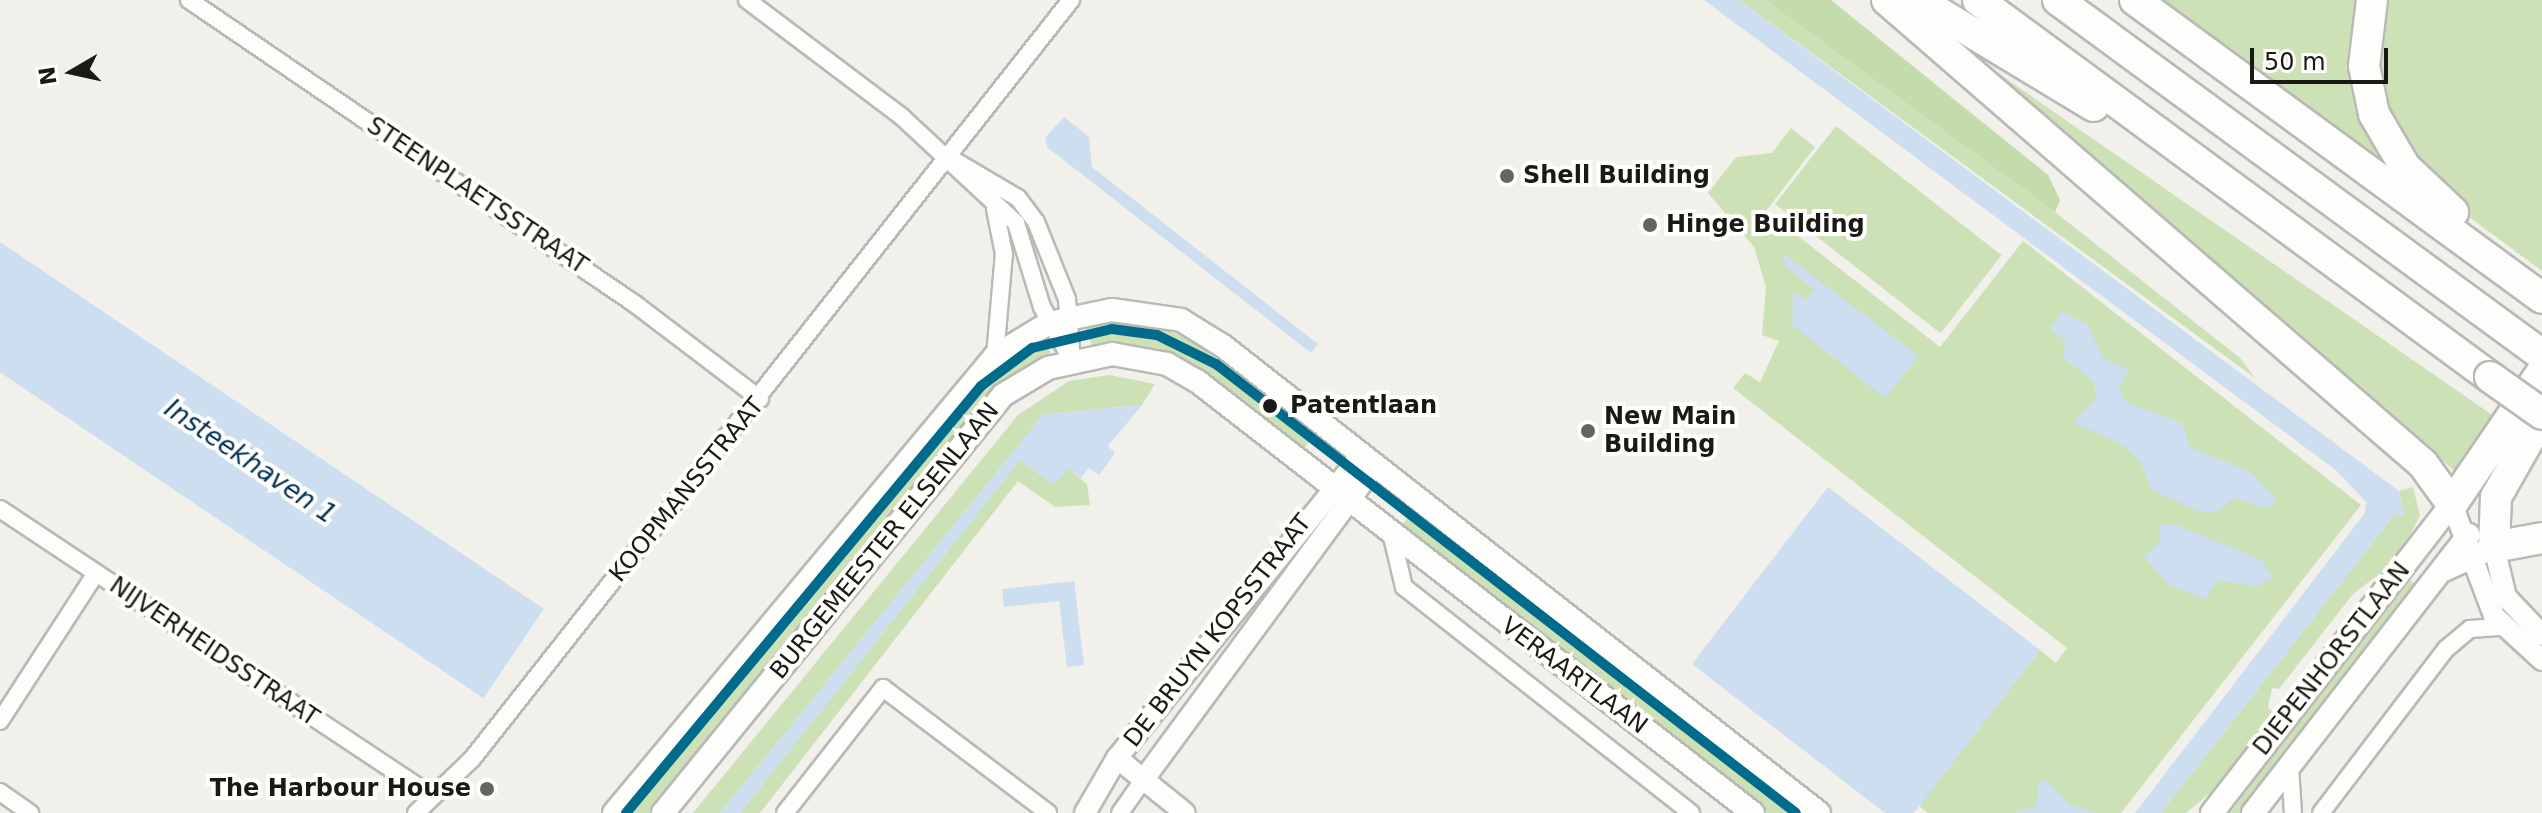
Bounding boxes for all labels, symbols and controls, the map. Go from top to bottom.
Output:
north arrow [32,32,112,112]
scale bar [2254,32,2392,82]
text: 50 m [2264,48,2326,76]
text: N [34,65,62,87]
street label: STEENPLAETSSTRAAT [361,111,593,281]
place label: Shell Building [1523,162,1710,190]
marker: Shell Building [1498,167,1516,185]
place label: Hinge Building [1666,211,1865,239]
marker: Hinge Building [1641,216,1659,234]
street label: KOOPMANSSTRAAT [604,392,770,588]
place label: Patentlaan [1290,392,1437,420]
water label: Insteekhaven 1 [158,393,342,531]
marker: Patentlaan [1257,393,1283,419]
street label: BURGEMEESTER ELSENLAAN [765,397,1005,685]
place label: New Main Building [1604,403,1736,459]
marker: New Main Building [1579,422,1597,440]
street label: DE BRUYN KOPSSTRAAT [1118,509,1318,753]
street label: DIEPENHORSTLAAN [2248,557,2416,761]
street label: NIJVERHEIDSSTRAAT [104,571,324,733]
street label: VERAARTLAAN [1495,612,1653,740]
place label: The Harbour House [210,775,471,803]
marker: The Harbour House [478,780,496,798]

